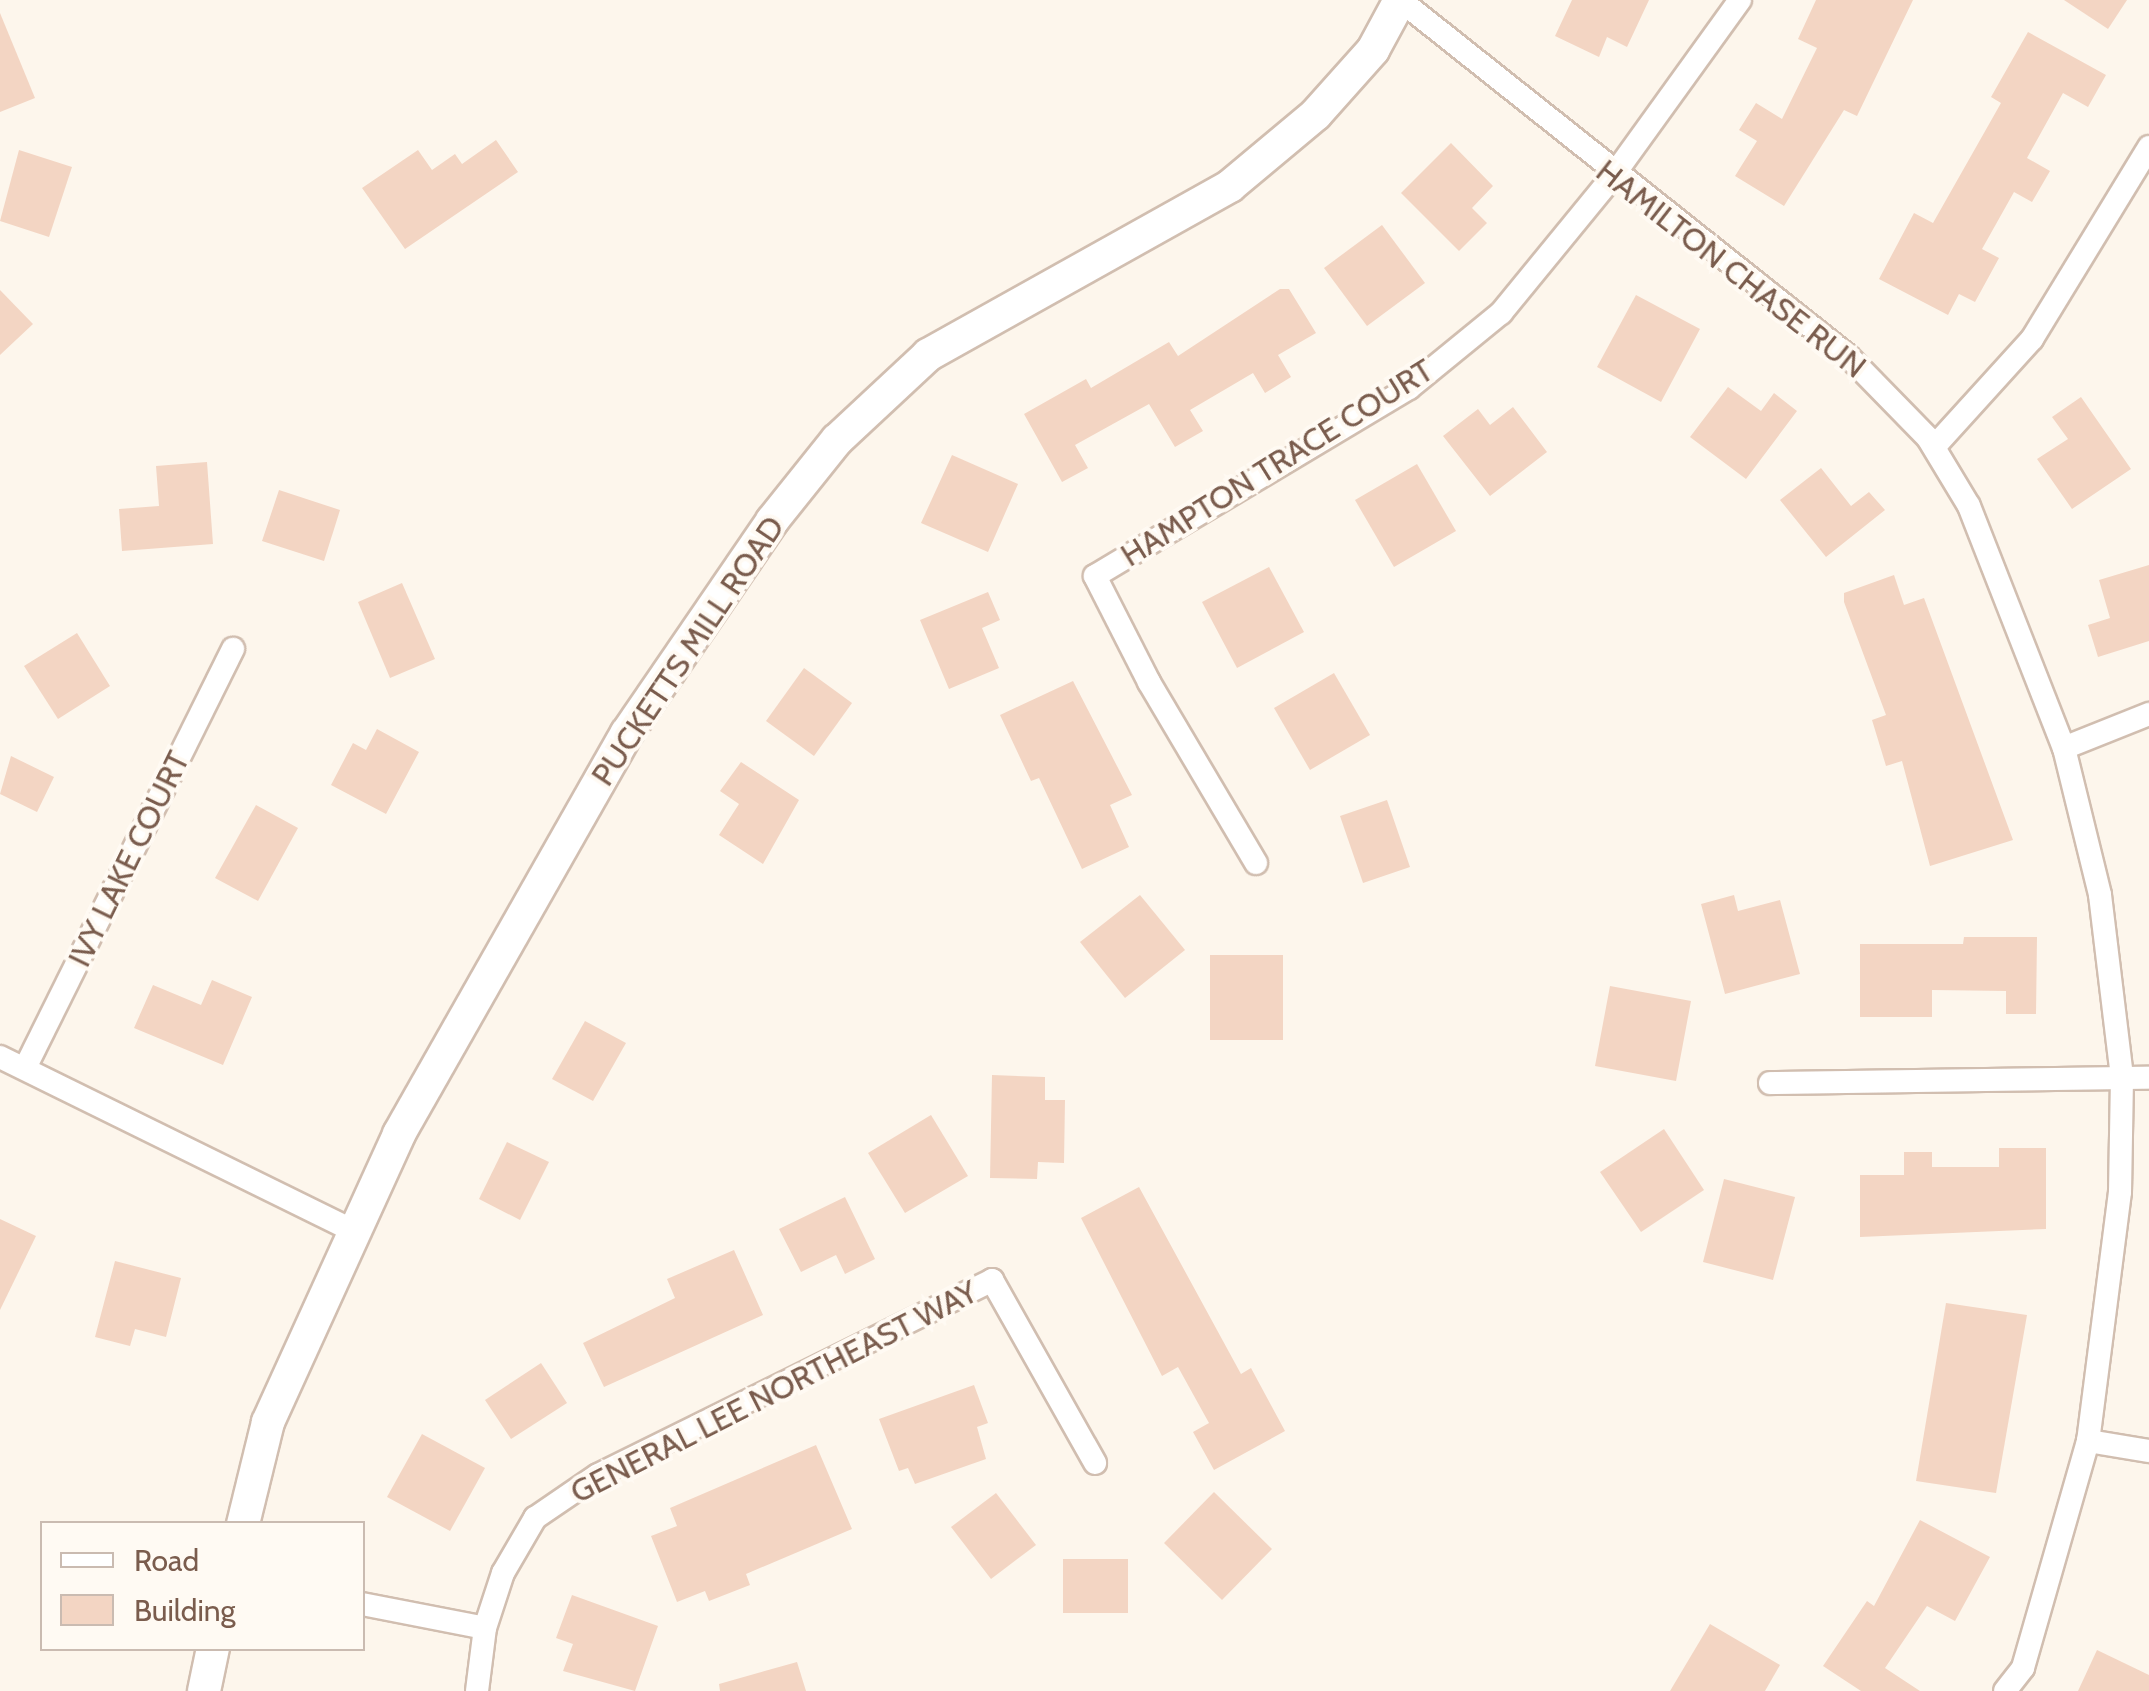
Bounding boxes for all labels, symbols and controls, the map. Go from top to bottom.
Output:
street label: HAMILTON CHASE RUN [1589,152,1873,386]
street label: HAMPTON TRACE COURT [1114,351,1440,575]
street label: PUCKETTS MILL ROAD [583,509,793,793]
street label: IVY LAKE COURT [60,745,198,973]
street label: GENERAL LEE NORTHEAST WAY [564,1272,984,1512]
legend [40,1521,365,1651]
text: Road [134,1542,199,1579]
text: Building [134,1592,236,1629]

